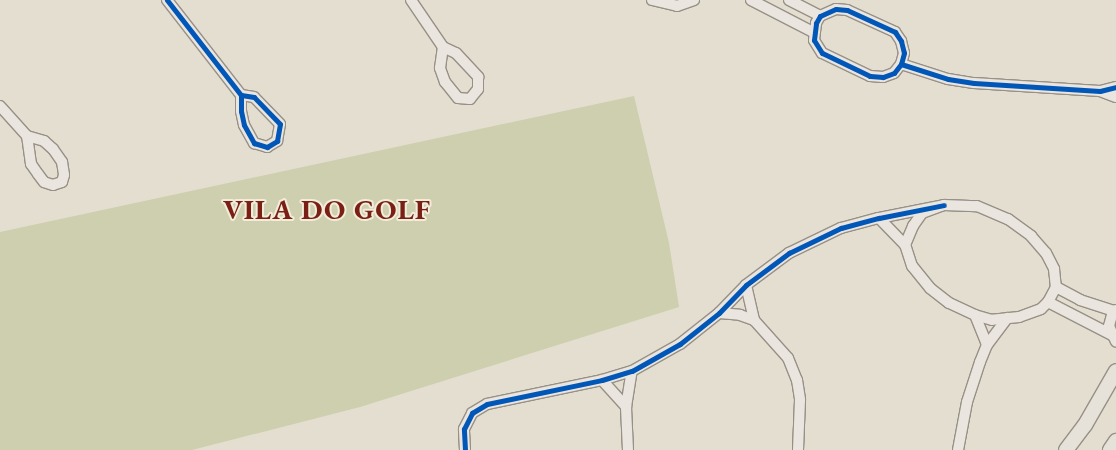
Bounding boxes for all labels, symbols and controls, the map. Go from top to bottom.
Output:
district label: VILA DO GOLF [221,192,433,226]

